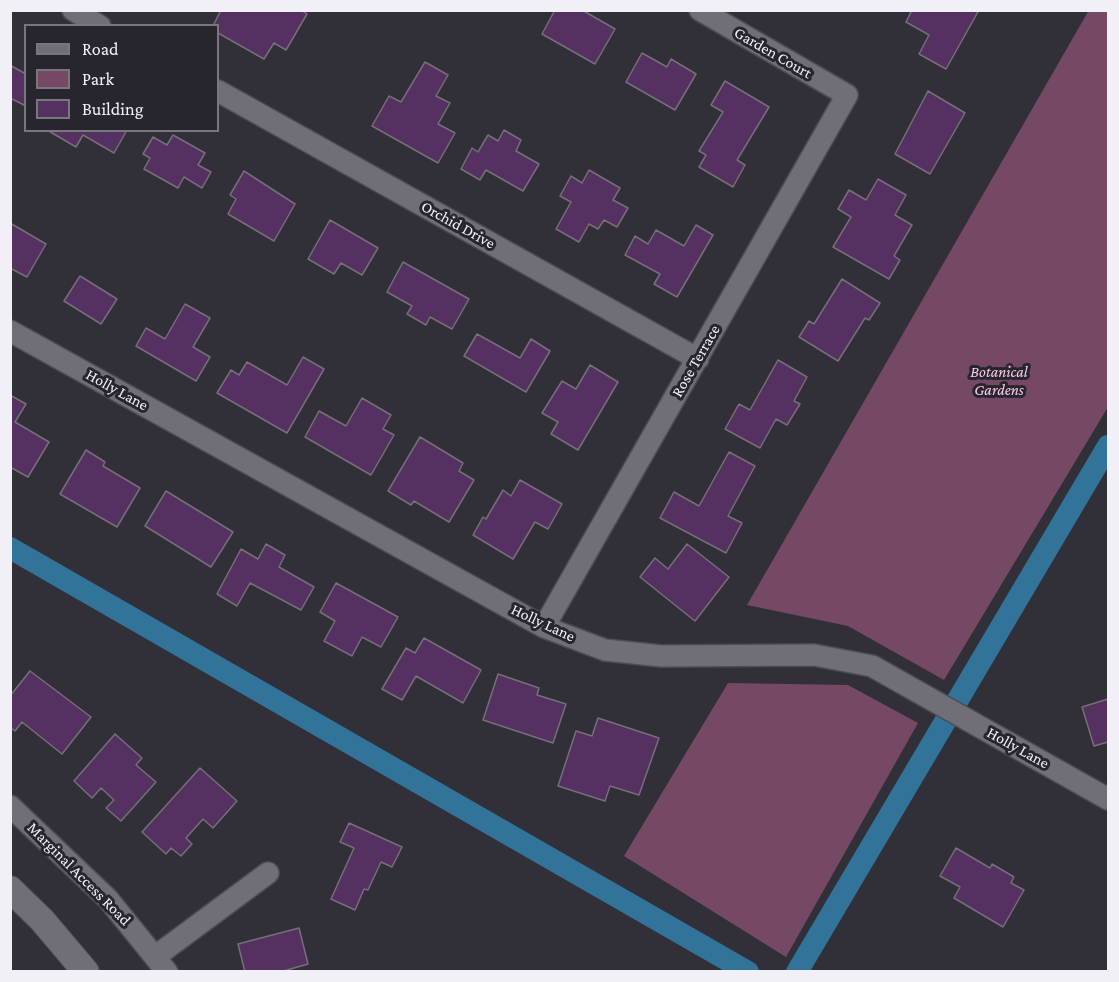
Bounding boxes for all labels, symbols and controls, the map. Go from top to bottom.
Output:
street label: Garden Court [731,23,815,83]
legend [24,24,219,132]
text: Road [82,39,119,59]
text: Park [82,69,114,89]
text: Building [82,99,143,119]
street label: Orchid Drive [418,197,498,253]
street label: Rose Terrace [668,322,724,400]
park label: Botanical Gardens [970,362,1028,400]
street label: Holly Lane [83,365,151,415]
street label: Holly Lane [508,600,578,646]
street label: Holly Lane [984,723,1052,773]
street label: Marginal Access Road [23,818,135,930]

